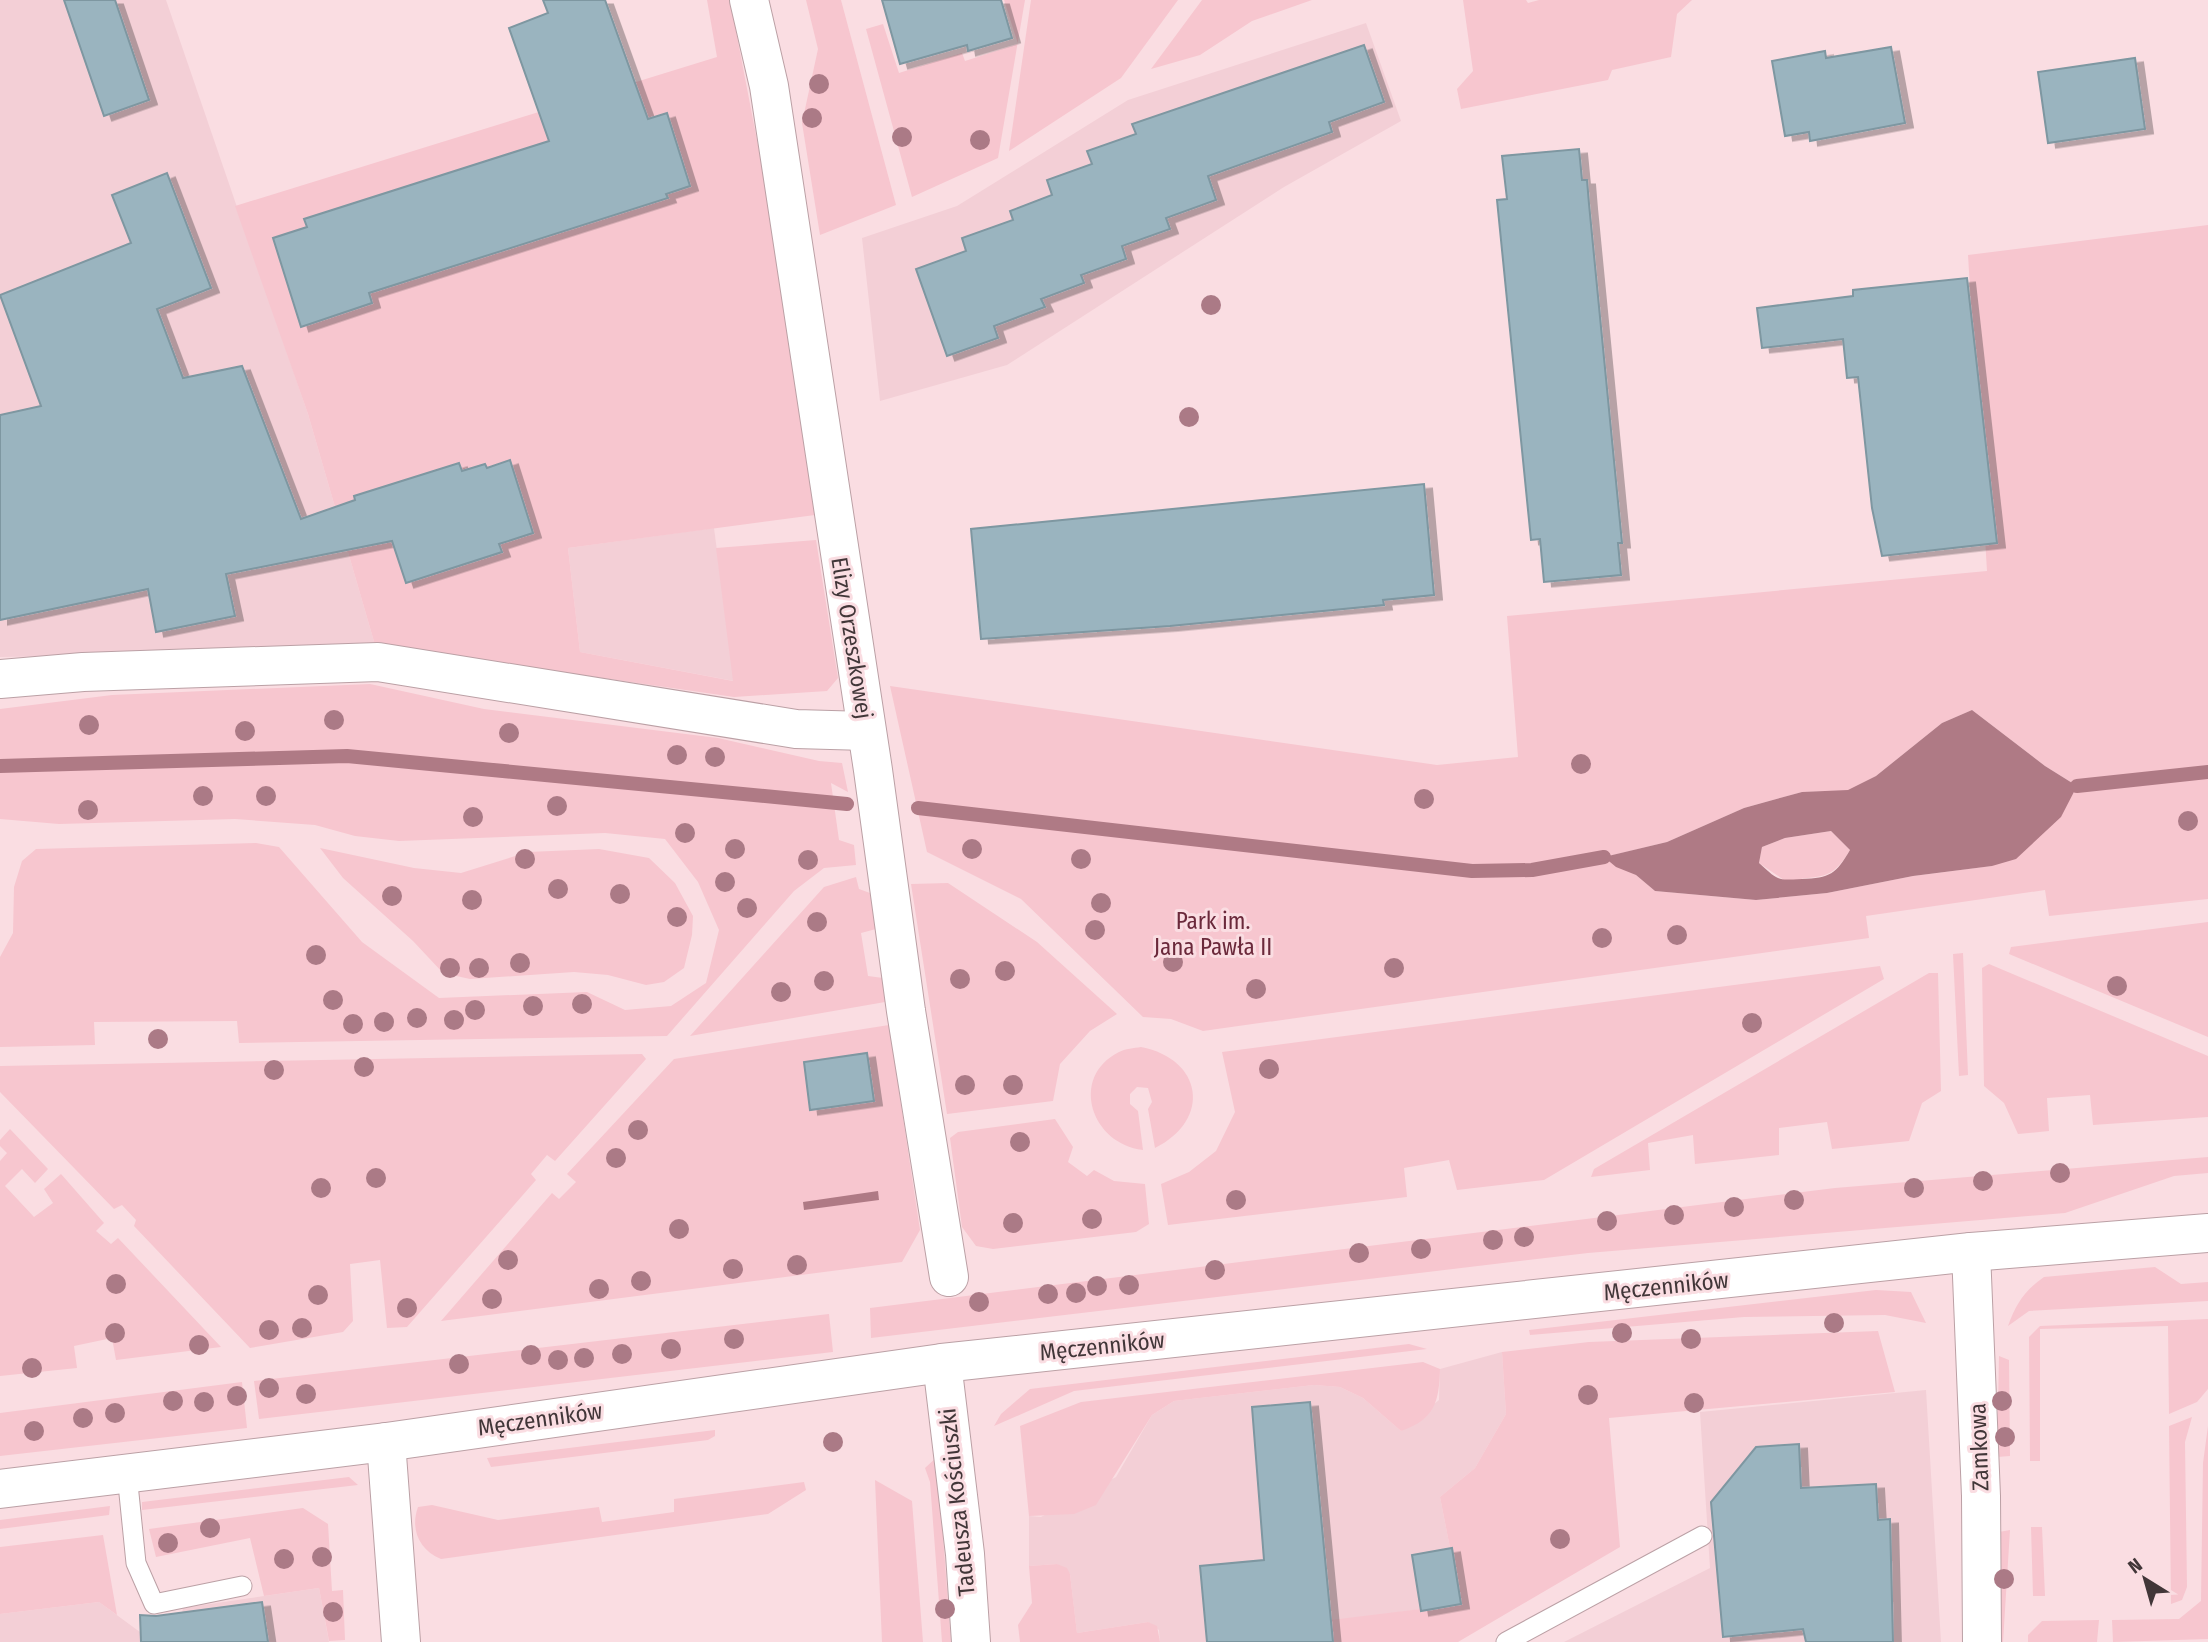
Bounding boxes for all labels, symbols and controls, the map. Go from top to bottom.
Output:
street label: Elizy Orzeszkowej [825,555,879,721]
park label: Park im. Jana Pawła II [1154,907,1272,961]
street label: Męczenników [1602,1266,1730,1306]
street label: Męczenników [1038,1326,1166,1366]
street label: Męczenników [476,1396,604,1442]
street label: Zamkowa [1963,1402,1995,1492]
street label: Tadeusza Kościuszki [933,1407,981,1597]
north arrow [2110,1544,2180,1614]
text: N [2124,1553,2147,1578]

